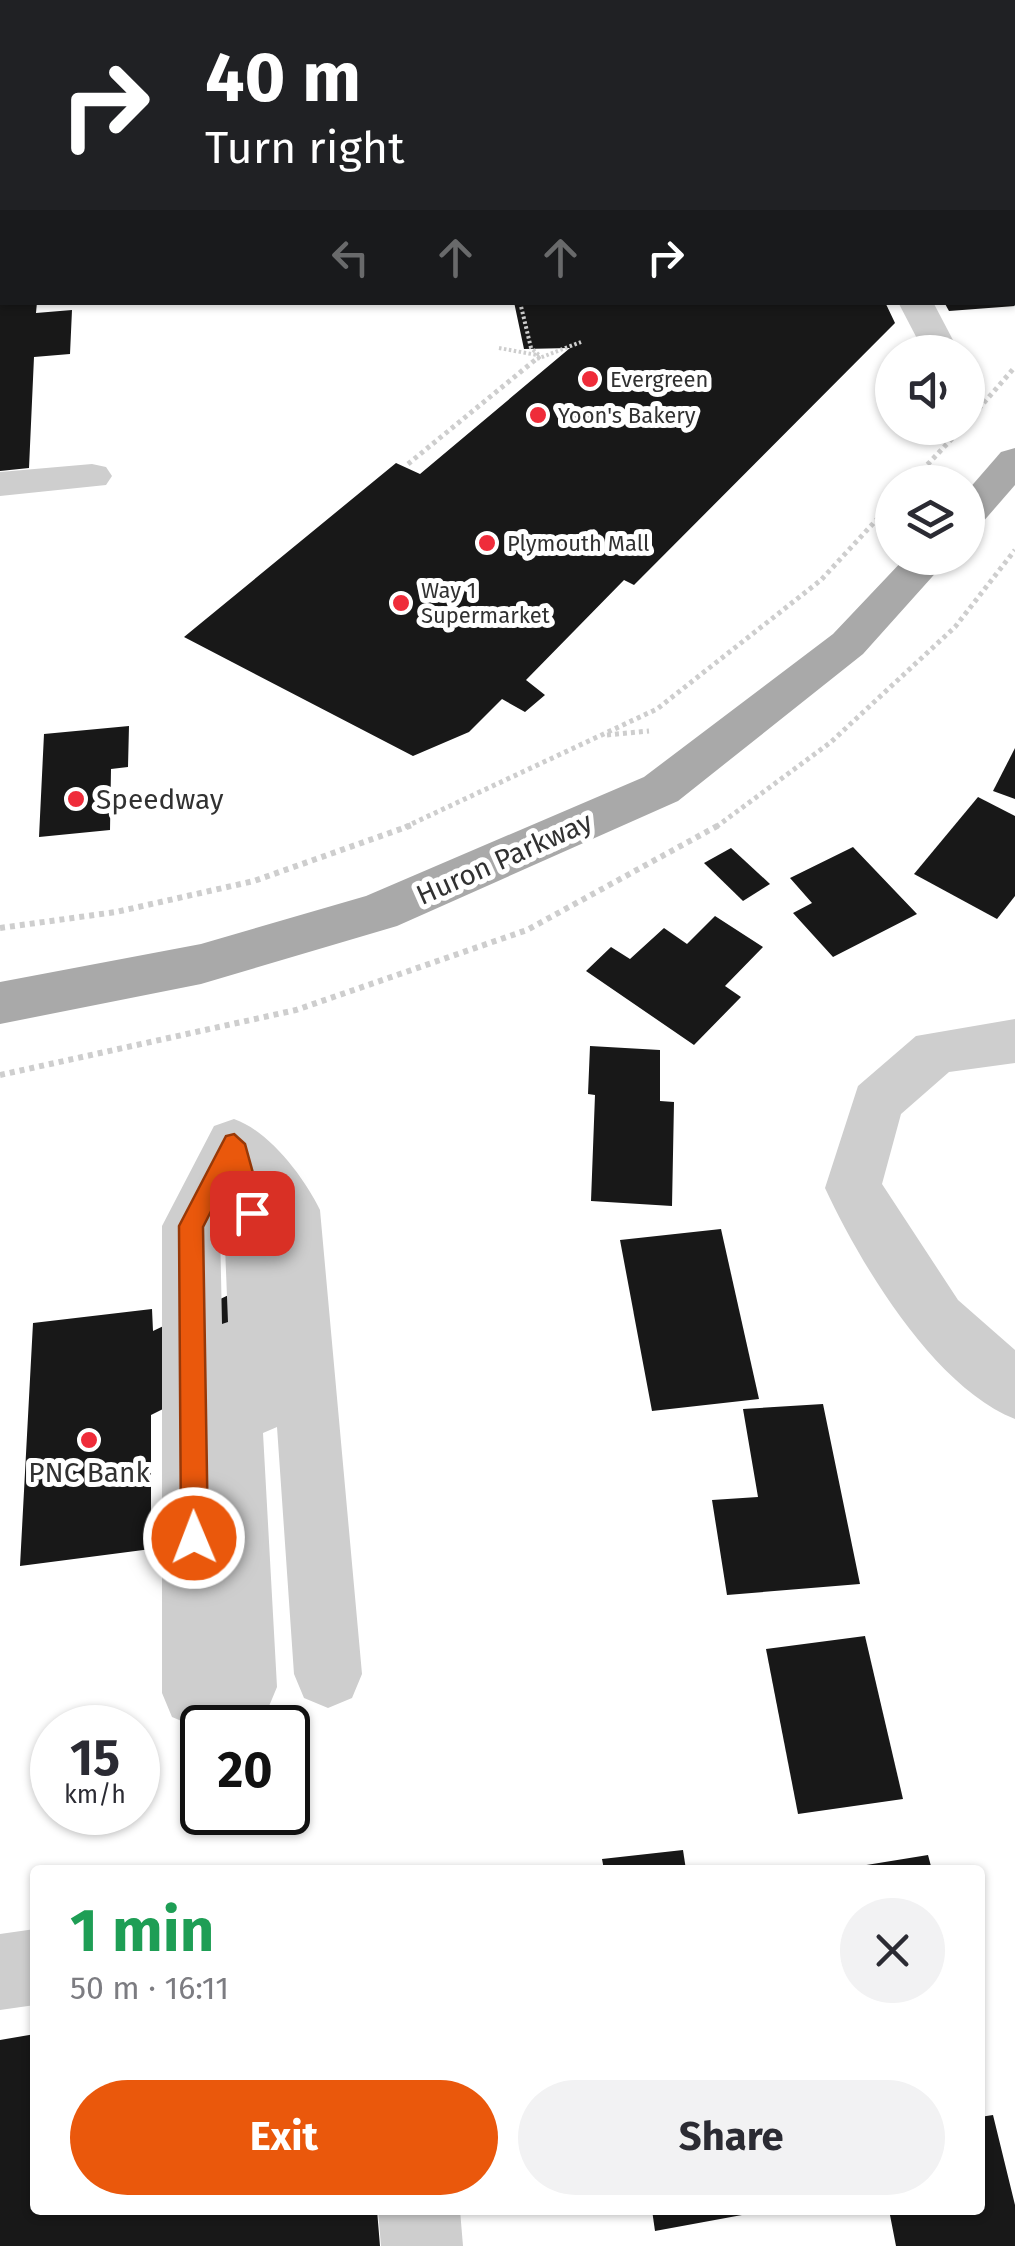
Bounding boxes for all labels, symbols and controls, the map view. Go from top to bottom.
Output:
text: 40 m [205,36,361,120]
icon: right [40,40,170,170]
text: Turn right [205,121,404,175]
icon: left [323,230,378,285]
icon: ahead [428,230,483,285]
icon: ahead [533,230,588,285]
icon: right [638,230,693,285]
map controls [875,335,985,575]
button: sound [875,335,985,445]
place label: Evergreen [610,366,708,393]
marker: Evergreen [579,368,601,390]
place label: Yoon's Bakery [558,402,696,429]
marker: Yoon's Bakery [527,404,549,426]
button: layers [875,465,985,575]
place label: Plymouth Mall [507,530,650,557]
marker: Plymouth Mall [476,532,498,554]
place label: Way 1 Supermarket [421,577,550,629]
marker: Way 1 Supermarket [390,592,412,614]
place label: Speedway [96,783,224,816]
marker: Speedway [65,788,87,810]
street label: Huron Parkway [411,805,597,912]
pin [210,1171,295,1256]
icon: arrive [225,1186,280,1241]
marker: PNC Bank [78,1429,100,1451]
place label: PNC Bank [28,1456,150,1489]
position arrow [142,1486,246,1590]
speed limit sign: 20 [180,1705,310,1835]
text: 15 [70,1728,120,1788]
text: km/h [64,1780,126,1810]
text: 1 min [70,1895,214,1967]
button: close [840,1898,945,2003]
text: 50 m · 16:11 [70,1969,229,2007]
button: Exit [70,2080,498,2195]
button: Share [518,2080,945,2195]

